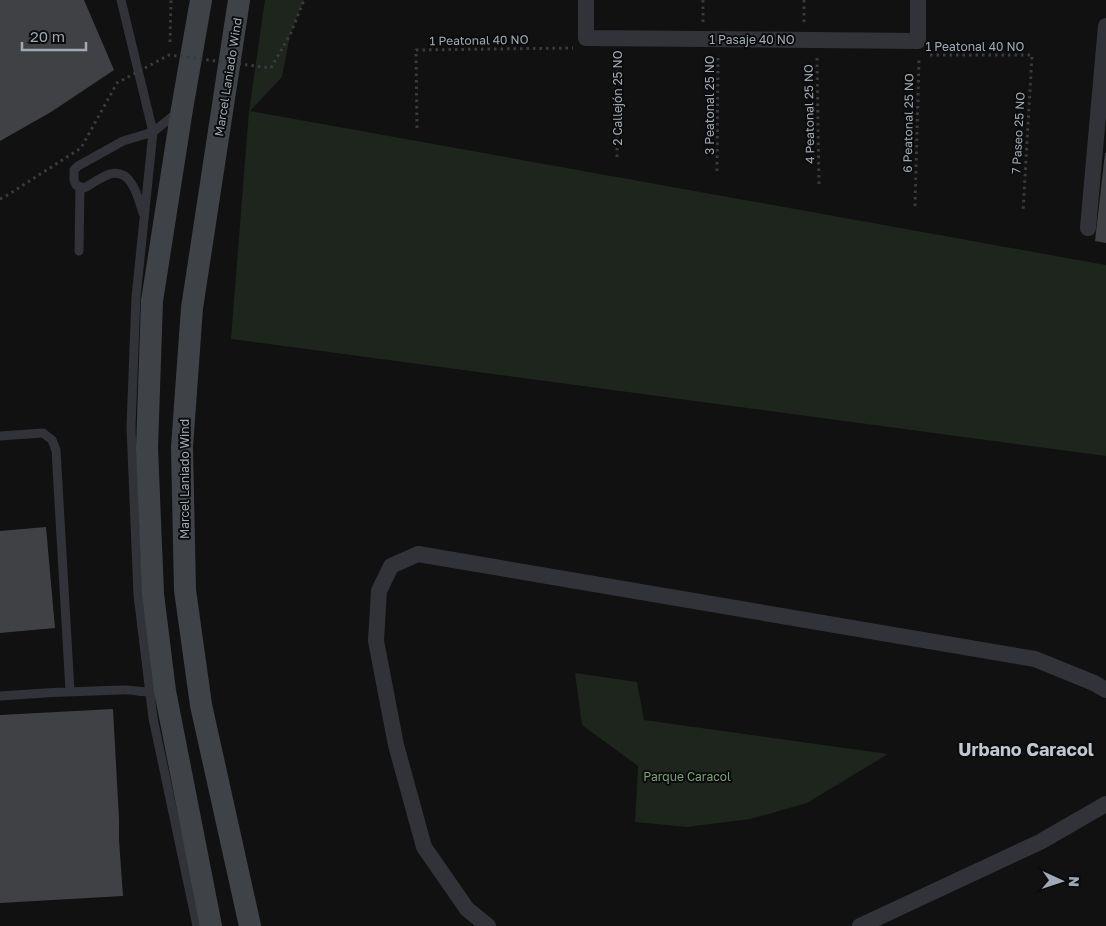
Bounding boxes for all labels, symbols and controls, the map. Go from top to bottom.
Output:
street label: Marcel Laniado Wind [211,16,245,138]
scale bar [22,20,86,52]
text: 20 m [30,27,65,45]
street label: 1 Peatonal 40 NO [429,32,529,48]
street label: 1 Pasaje 40 NO [709,32,795,47]
street label: 1 Peatonal 40 NO [926,39,1025,54]
street label: 2 Callejón 25 NO [610,50,625,146]
street label: 3 Peatonal 25 NO [702,55,717,155]
street label: 4 Peatonal 25 NO [801,64,817,164]
street label: 6 Peatonal 25 NO [900,73,916,173]
street label: 7 Paseo 25 NO [1008,91,1028,175]
street label: Marcel Laniado Wind [177,419,192,539]
district label: Urbano Caracol [958,738,1094,760]
park label: Parque Caracol [643,769,731,784]
north arrow [1036,856,1086,906]
text: N [1066,876,1083,887]

